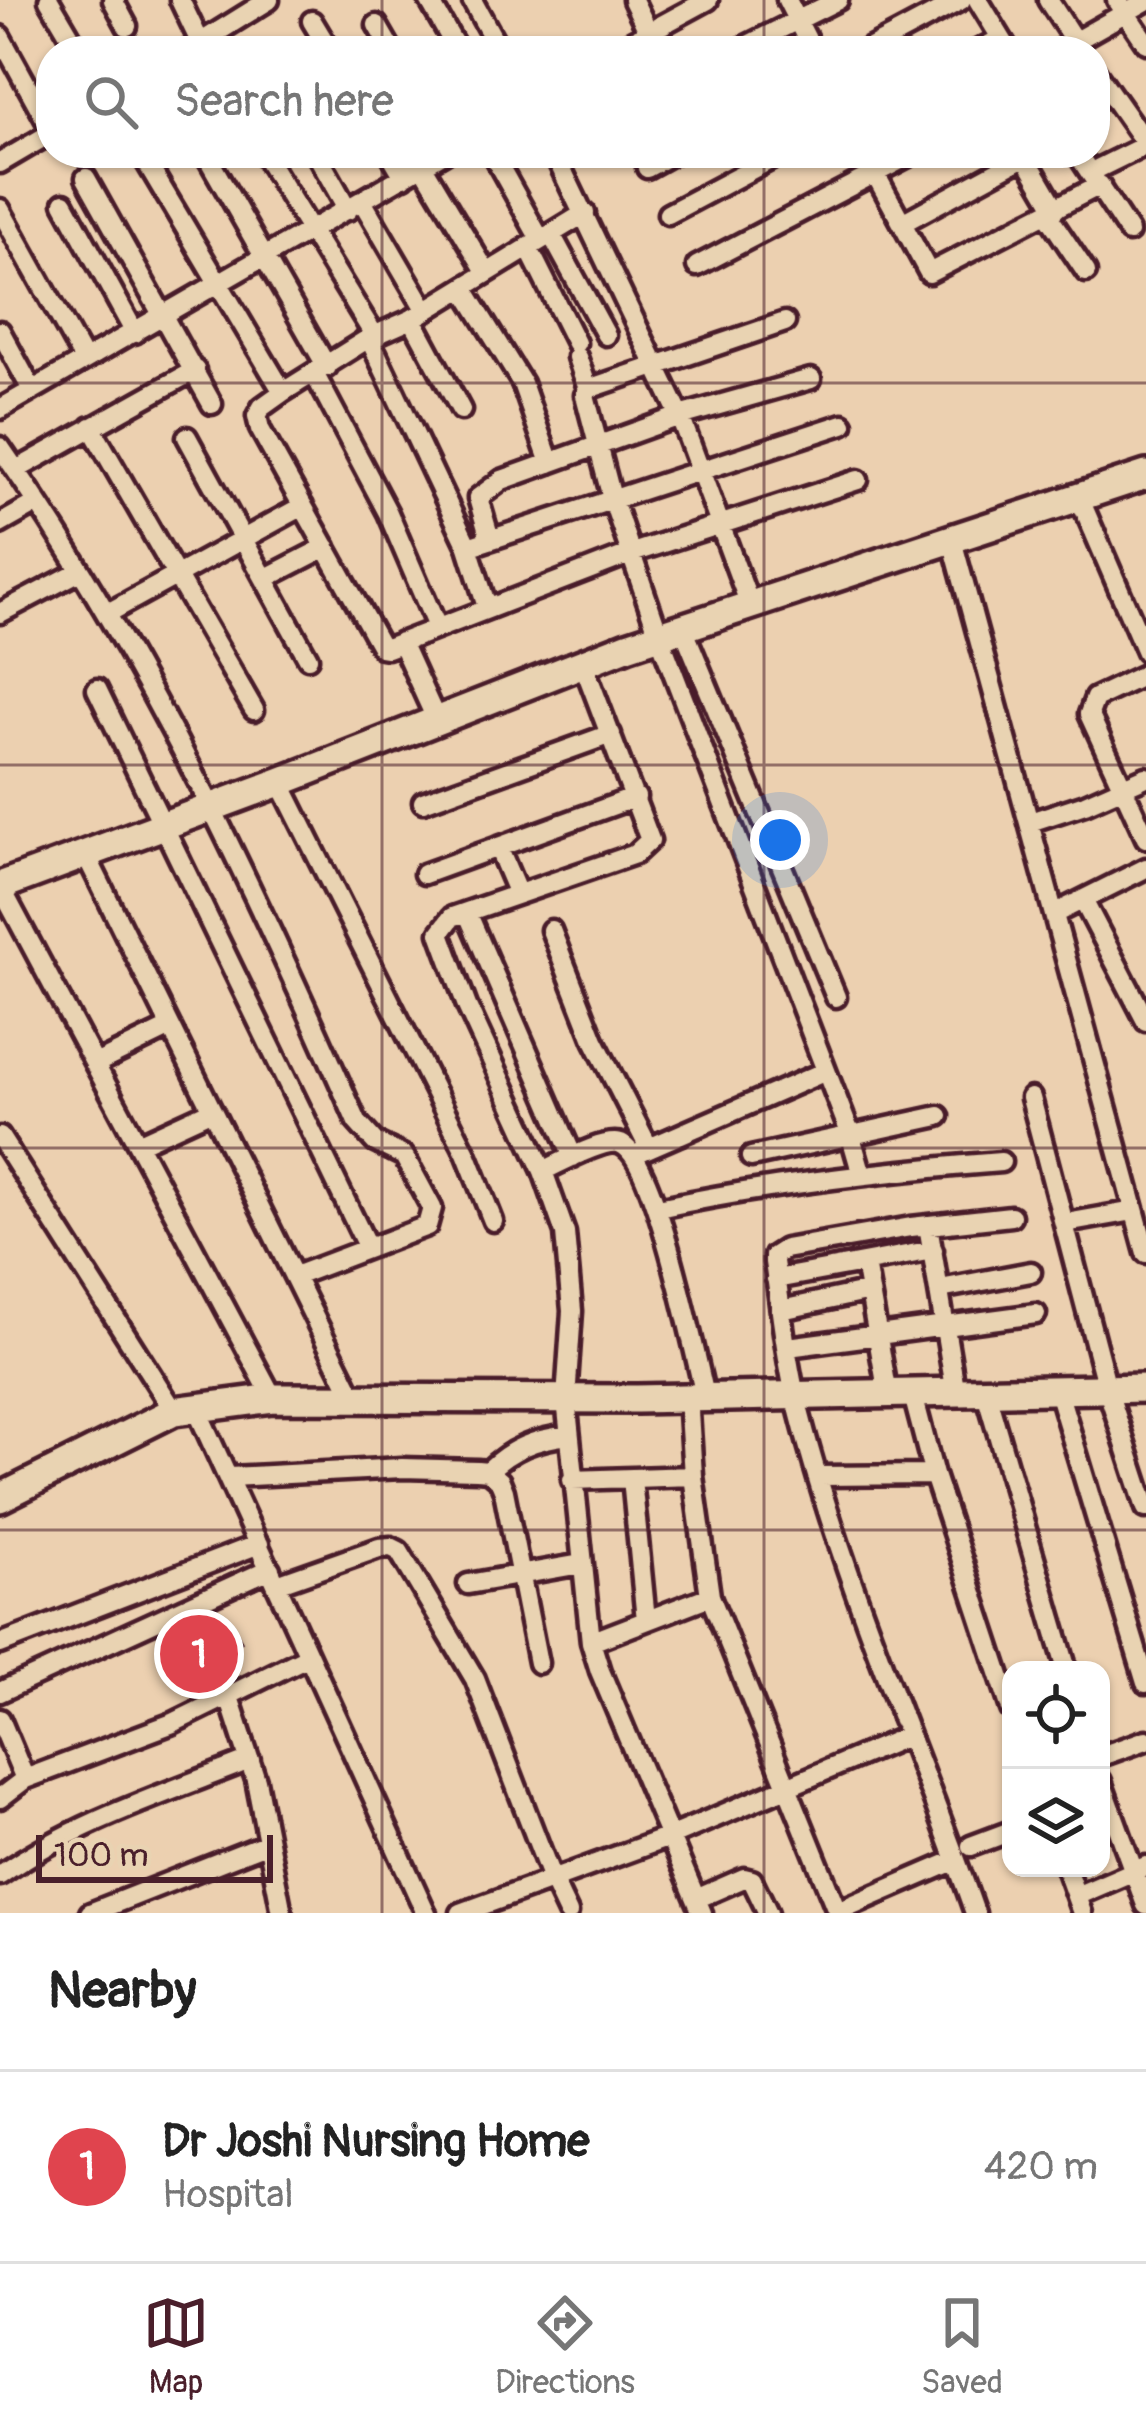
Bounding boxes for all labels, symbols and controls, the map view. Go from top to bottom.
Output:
search box [36,36,1110,168]
icon: search [78,69,144,135]
text: Search here [174,74,394,130]
your location [750,810,810,870]
pin: 1 [160,1609,238,1699]
map controls [1002,1661,1110,1877]
button: locate [1002,1661,1110,1769]
button: layers [1002,1769,1110,1877]
scale bar [36,1829,273,1882]
text: 100 m [54,1835,148,1876]
text: Nearby [48,1959,196,2023]
text: Dr Joshi Nursing Home [162,2114,589,2170]
text: 1 [79,2142,95,2191]
text: 420 m [984,2142,1098,2191]
text: Hospital [162,2170,294,2219]
tab: Map [143,2290,209,2403]
tab: Directions [495,2290,635,2403]
tab: Saved [921,2290,1003,2403]

